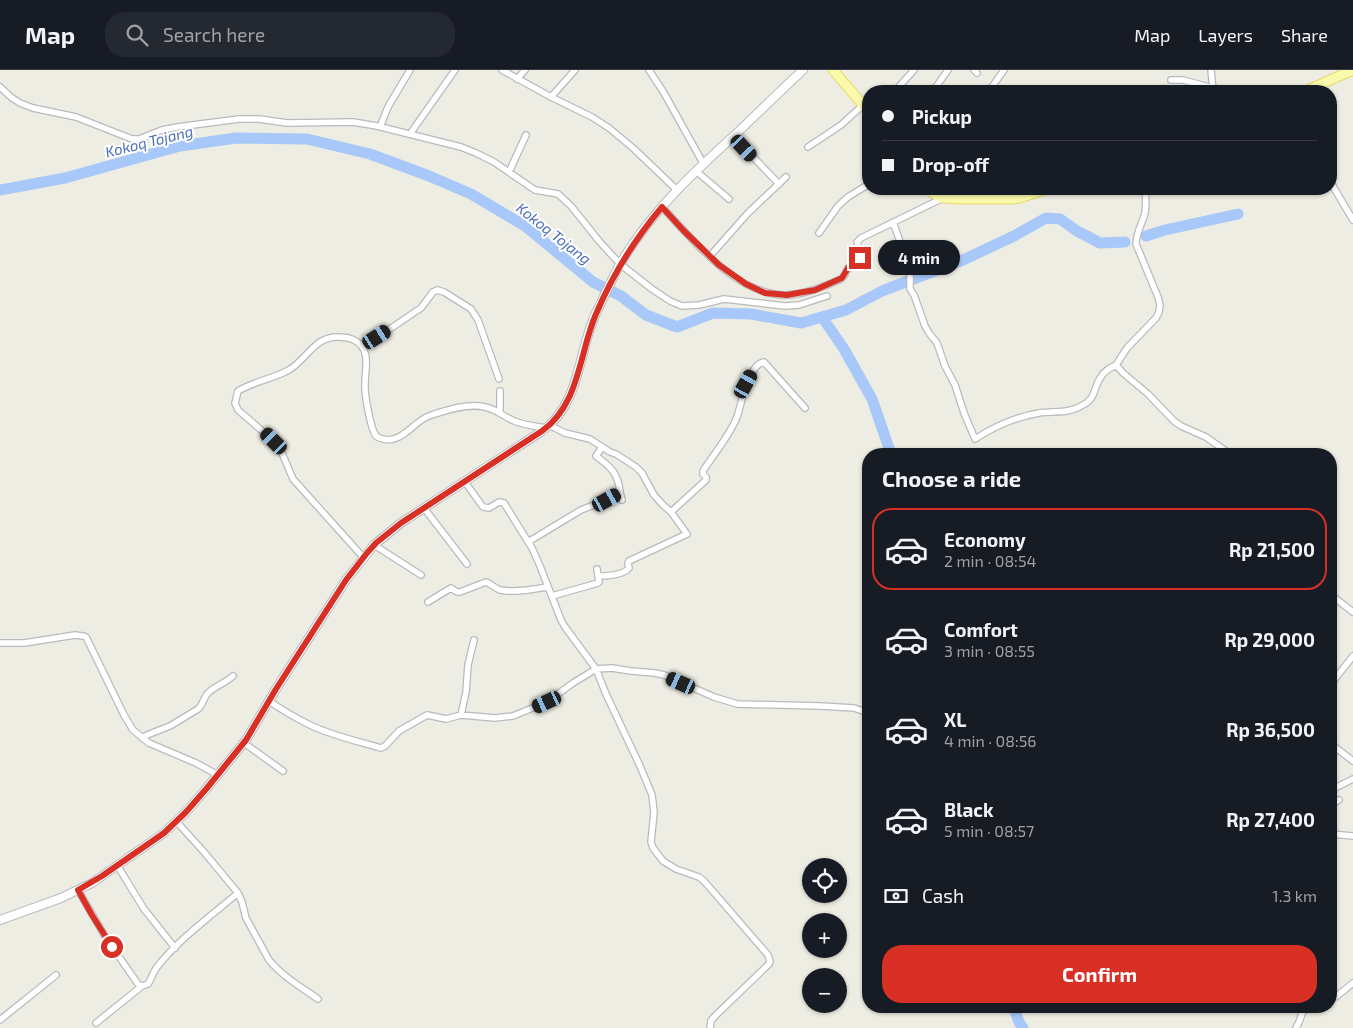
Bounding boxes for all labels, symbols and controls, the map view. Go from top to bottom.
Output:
search box [105,12,455,57]
text: Map [25,20,75,49]
icon: search [123,21,151,49]
text: Search here [163,23,265,46]
text: Map [1134,24,1170,46]
text: Layers [1198,24,1253,46]
text: Share [1281,24,1328,46]
text: Pickup [912,105,972,128]
water label: Kokoq Tojang [103,121,195,162]
car [728,132,759,164]
text: Drop-off [912,153,989,176]
water label: Kokoq Tojang [512,198,595,269]
callout: 4 min [878,240,960,276]
route end [849,247,871,269]
text: 4 min [898,248,940,267]
car [360,323,393,351]
car [732,367,759,401]
car [258,425,289,457]
text: Choose a ride [882,465,1021,491]
car [590,486,623,514]
icon: car [884,527,929,572]
text: Economy [944,528,1026,551]
text: Rp 21,500 [1229,538,1315,561]
text: 2 min · 08:54 [944,551,1036,570]
icon: car [884,617,929,662]
text: Comfort [944,618,1018,641]
text: Rp 29,000 [1224,628,1315,651]
text: 3 min · 08:55 [944,641,1035,660]
car [664,670,697,696]
car [530,689,563,715]
icon: car [884,707,929,752]
text: XL [944,708,966,731]
text: Rp 36,500 [1226,718,1315,741]
text: 4 min · 08:56 [944,731,1036,750]
icon: car [884,797,929,842]
text: Black [944,798,994,821]
text: Rp 27,400 [1226,808,1315,831]
text: 5 min · 08:57 [944,821,1034,840]
map controls [802,858,847,1013]
button: locate [802,858,847,903]
icon: cash [882,882,910,910]
text: Cash [922,884,964,907]
text: 1.3 km [1272,886,1317,905]
button: + [802,913,847,958]
route start [101,936,123,958]
button: Confirm [882,945,1317,1003]
button: − [802,968,847,1013]

